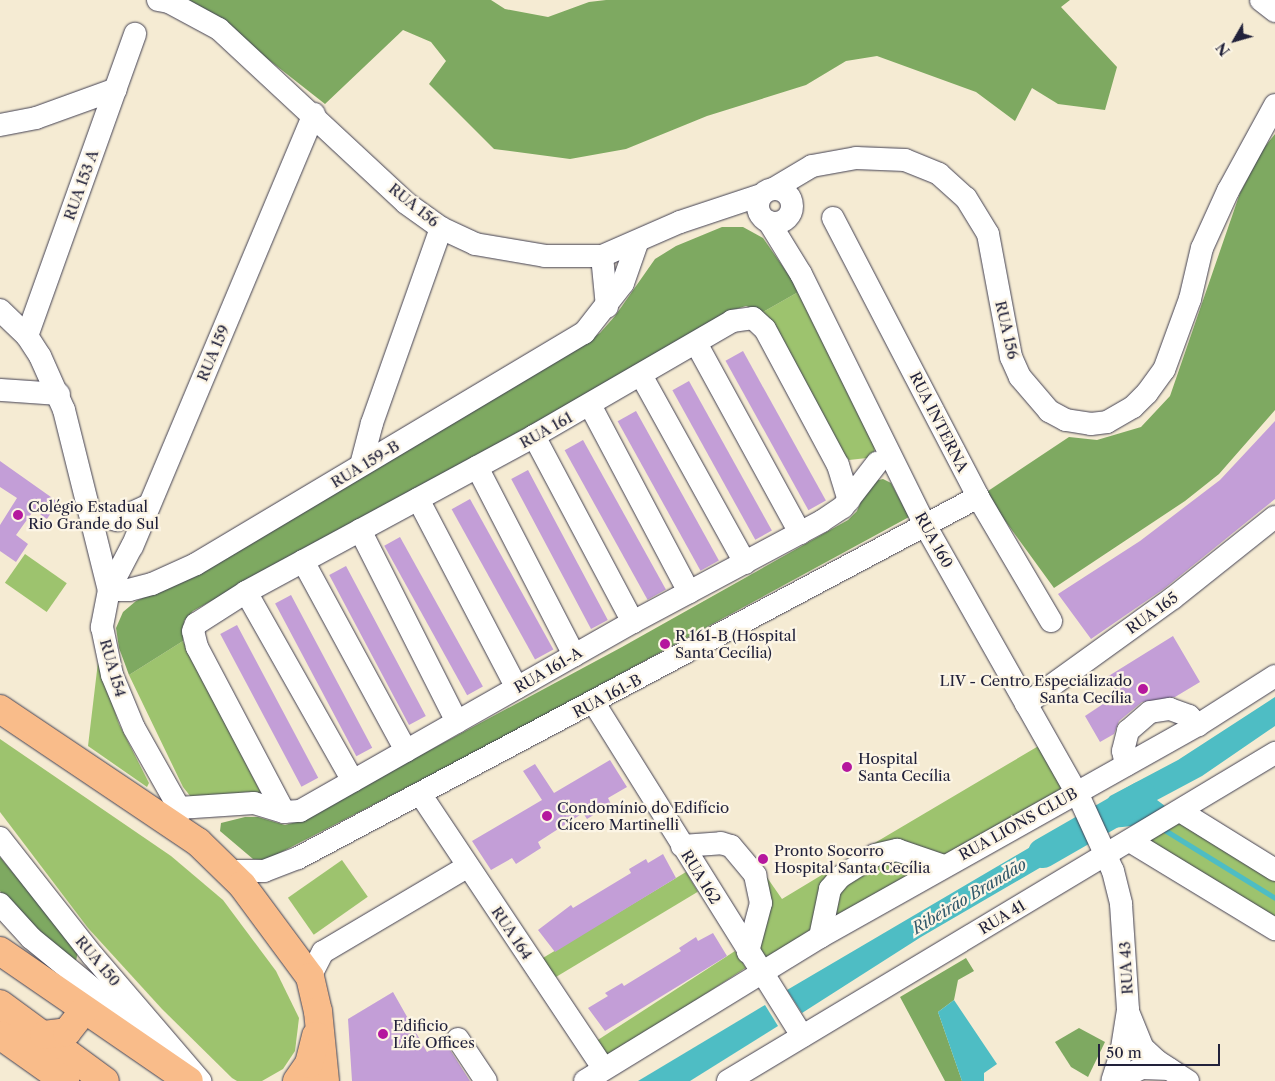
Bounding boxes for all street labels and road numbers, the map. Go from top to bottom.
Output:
street label: RUA 153 A [60,147,102,223]
street label: RUA 156 [385,179,443,231]
street label: RUA 156 [991,299,1023,361]
street label: RUA 159 [193,322,233,384]
street label: RUA INTERNA [906,368,972,476]
street label: RUA 161 [516,408,576,452]
street label: RUA 159-B [327,436,403,492]
street label: RUA 160 [911,509,957,571]
street label: RUA 165 [1122,588,1182,638]
street label: RUA 154 [96,637,130,699]
street label: RUA 161-A [511,643,585,697]
street label: RUA 161-B [569,670,645,722]
street label: RUA LIONS CLUB [955,784,1081,864]
street label: RUA 162 [677,847,725,907]
street label: RUA 41 [975,896,1029,938]
street label: RUA 164 [488,903,536,963]
street label: RUA 150 [72,932,124,990]
street label: RUA 43 [1116,941,1136,995]

